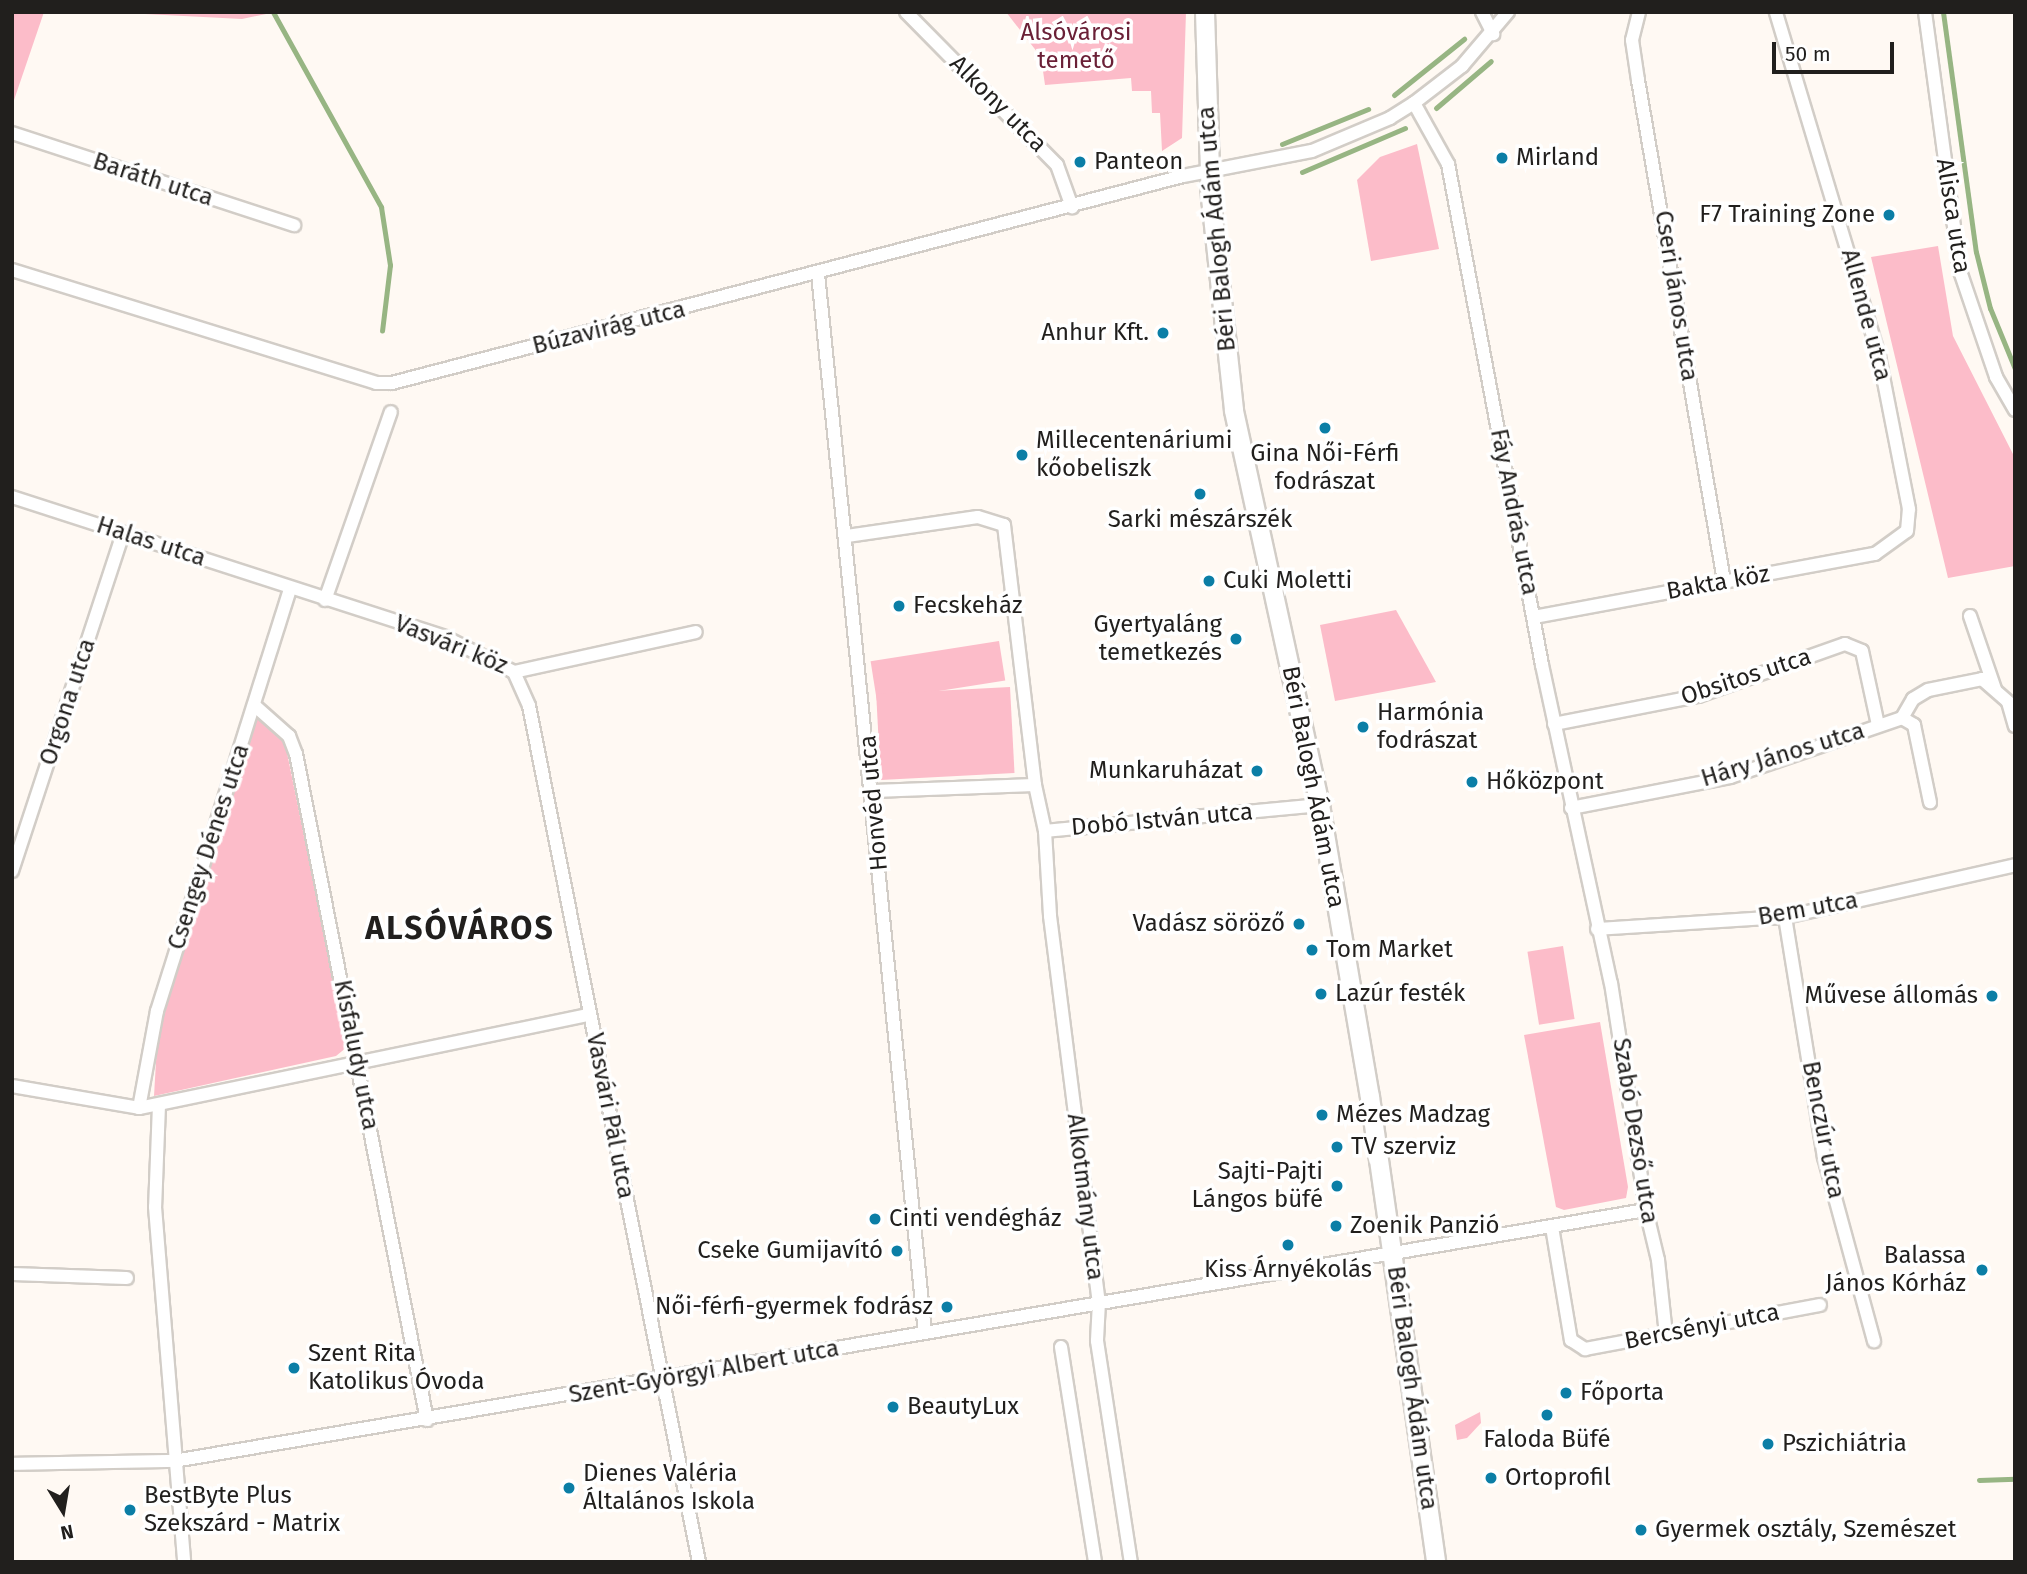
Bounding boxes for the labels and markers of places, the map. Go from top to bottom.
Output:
place label: Mirland [1516,144,1599,172]
place label: Panteon [1094,148,1183,176]
marker: Mirland [1494,150,1510,166]
marker: Panteon [1072,154,1088,170]
place label: F7 Training Zone [1699,201,1875,229]
marker: F7 Training Zone [1881,207,1897,223]
place label: Anhur Kft. [1041,319,1149,347]
marker: Anhur Kft. [1155,325,1171,341]
marker: Gina Női-Férfi fodrászat [1317,420,1333,436]
place label: Millecentenáriumi kőobeliszk [1036,427,1232,483]
place label: Gina Női-Férfi fodrászat [1250,440,1400,496]
marker: Millecentenáriumi kőobeliszk [1014,447,1030,463]
marker: Sarki mészárszék [1192,486,1208,502]
place label: Sarki mészárszék [1108,506,1292,534]
place label: Cuki Moletti [1223,567,1352,595]
marker: Cuki Moletti [1201,573,1217,589]
place label: Fecskeház [913,592,1022,620]
marker: Fecskeház [891,598,907,614]
place label: Gyertyaláng temetkezés [1094,611,1222,667]
marker: Gyertyaláng temetkezés [1228,631,1244,647]
place label: Harmónia fodrászat [1377,699,1484,755]
marker: Harmónia fodrászat [1355,719,1371,735]
place label: Munkaruházat [1089,757,1243,785]
marker: Munkaruházat [1249,763,1265,779]
place label: Hőközpont [1486,768,1604,796]
marker: Hőközpont [1464,774,1480,790]
place label: Vadász söröző [1132,910,1285,938]
marker: Vadász söröző [1291,916,1307,932]
place label: Tom Market [1326,936,1453,964]
marker: Tom Market [1304,942,1320,958]
place label: Lazúr festék [1335,980,1465,1008]
place label: Művese állomás [1805,982,1978,1010]
marker: Lazúr festék [1313,986,1329,1002]
marker: Művese állomás [1984,988,2000,1004]
place label: Mézes Madzag [1336,1101,1490,1129]
marker: Mézes Madzag [1314,1107,1330,1123]
place label: TV szerviz [1351,1133,1456,1161]
marker: TV szerviz [1329,1139,1345,1155]
place label: Sajti-Pajti Lángos büfé [1191,1158,1323,1214]
marker: Sajti-Pajti Lángos büfé [1329,1178,1345,1194]
place label: Cinti vendégház [889,1205,1061,1233]
marker: Cinti vendégház [867,1211,883,1227]
place label: Zoenik Panzió [1350,1212,1500,1240]
marker: Zoenik Panzió [1328,1218,1344,1234]
place label: Cseke Gumijavító [697,1237,883,1265]
marker: Kiss Árnyékolás [1280,1237,1296,1253]
place label: Balassa János Kórház [1825,1242,1966,1298]
marker: Cseke Gumijavító [889,1243,905,1259]
place label: Kiss Árnyékolás [1204,1256,1372,1284]
marker: Balassa János Kórház [1972,1260,1992,1280]
place label: Női-férfi-gyermek fodrász [655,1293,933,1321]
marker: Női-férfi-gyermek fodrász [939,1299,955,1315]
place label: Szent Rita Katolikus Óvoda [308,1340,485,1396]
marker: Szent Rita Katolikus Óvoda [286,1360,302,1376]
place label: Főporta [1580,1379,1664,1407]
marker: Főporta [1558,1385,1574,1401]
place label: BeautyLux [907,1393,1019,1421]
marker: BeautyLux [885,1399,901,1415]
marker: Faloda Büfé [1539,1407,1555,1423]
place label: Faloda Büfé [1483,1426,1611,1454]
place label: Pszichiátria [1782,1430,1907,1458]
marker: Pszichiátria [1760,1436,1776,1452]
place label: Dienes Valéria Általános Iskola [583,1460,755,1516]
place label: Ortoprofil [1505,1464,1611,1492]
marker: Ortoprofil [1483,1470,1499,1486]
marker: Dienes Valéria Általános Iskola [561,1480,577,1496]
place label: BestByte Plus Szekszárd - Matrix [144,1482,340,1538]
marker: BestByte Plus Szekszárd - Matrix [122,1502,138,1518]
place label: Gyermek osztály, Szemészet [1655,1516,1956,1544]
marker: Gyermek osztály, Szemészet [1633,1522,1649,1538]

